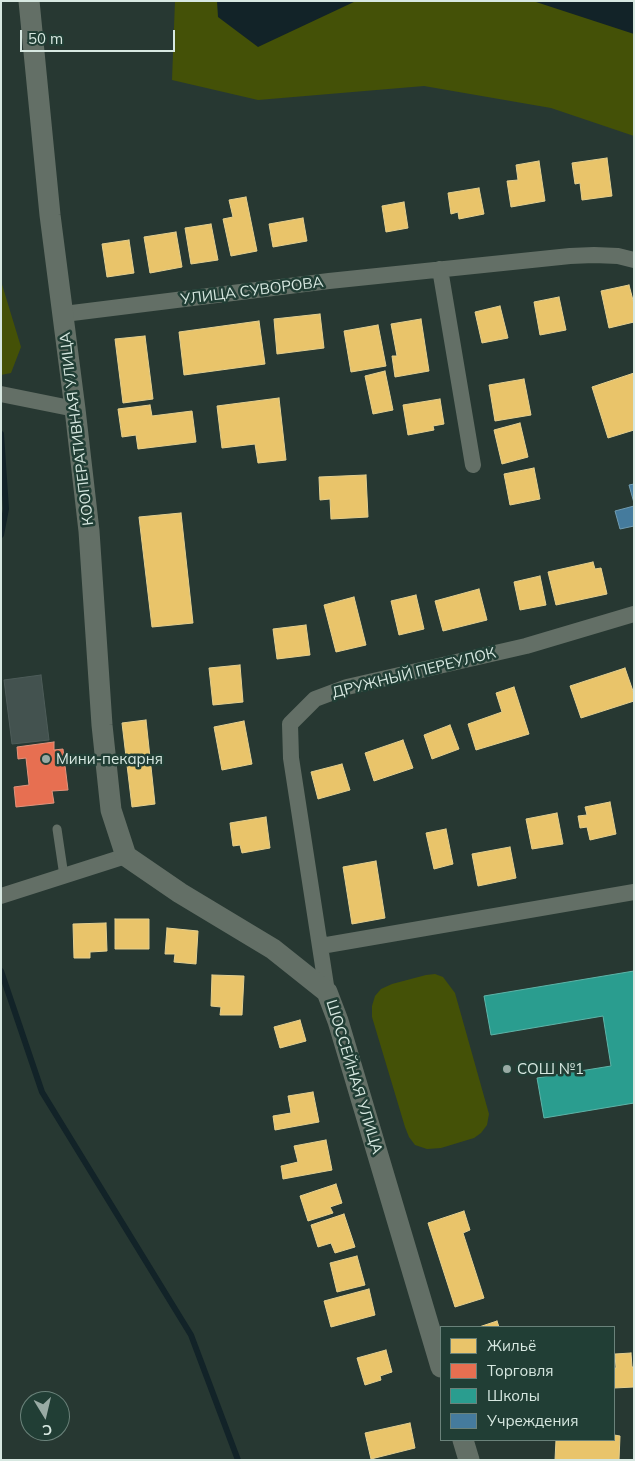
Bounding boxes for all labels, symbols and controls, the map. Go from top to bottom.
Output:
scale bar [22,20,178,52]
text: 50 m [28,29,63,48]
street label: УЛИЦА СУВОРОВА [180,273,324,309]
street label: КООПЕРАТИВНАЯ УЛИЦА [56,331,98,527]
street label: ДРУЖНЫЙ ПЕРЕУЛОК [330,644,498,702]
place label: Мини-пекарня [56,750,163,768]
marker: Мини-пекарня [40,753,52,765]
street label: ШОССЕЙНАЯ УЛИЦА [322,998,386,1156]
place label: СОШ №1 [517,1060,584,1078]
marker: СОШ №1 [501,1063,513,1075]
legend [440,1326,615,1441]
text: Жильё [487,1336,536,1355]
text: Торговля [487,1361,554,1380]
text: Школы [487,1386,540,1405]
north arrow [20,1391,70,1441]
text: Учреждения [487,1411,579,1430]
text: С [41,1420,53,1439]

